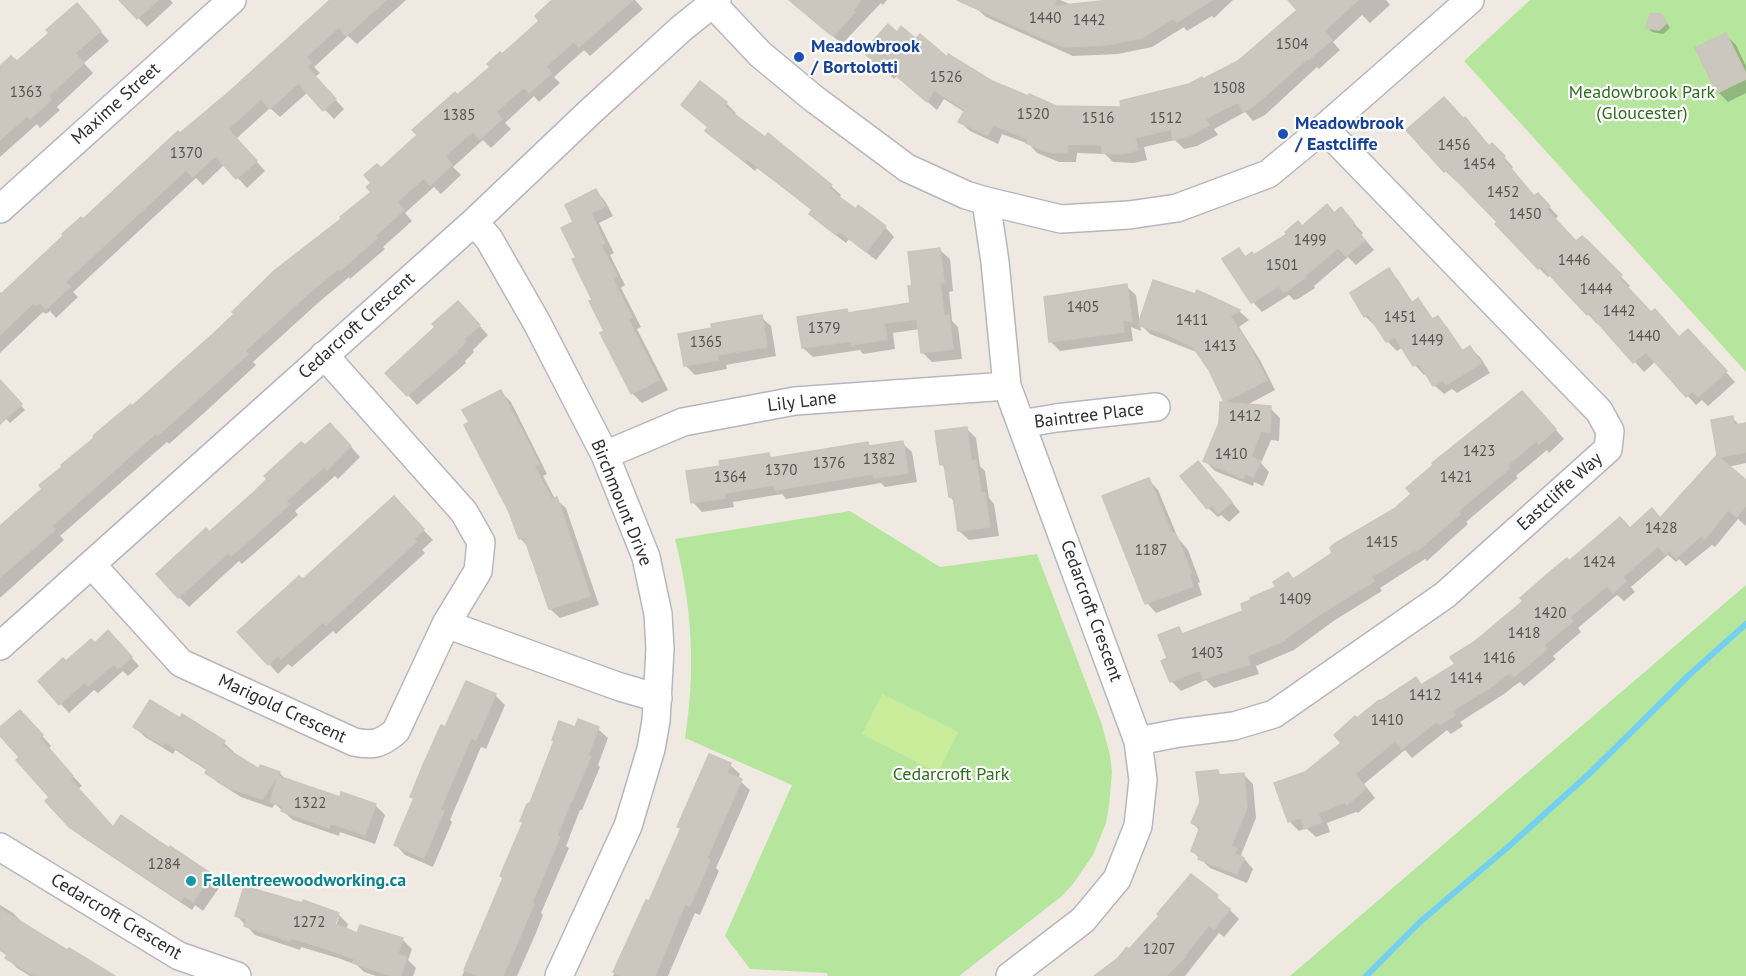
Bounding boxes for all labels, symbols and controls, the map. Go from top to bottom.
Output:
house number: 1440 [1029,10,1061,28]
house number: 1442 [1073,12,1105,30]
place label: Meadowbrook / Bortolotti [811,36,920,78]
house number: 1504 [1276,36,1308,54]
marker: Meadowbrook / Bortolotti [792,50,806,64]
street label: Maxime Street [67,59,165,149]
house number: 1526 [930,69,962,87]
house number: 1508 [1213,80,1245,98]
park label: Meadowbrook Park (Gloucester) [1569,82,1715,124]
house number: 1363 [10,84,42,102]
house number: 1520 [1017,106,1049,124]
house number: 1385 [443,107,475,125]
house number: 1516 [1082,110,1114,128]
house number: 1512 [1150,110,1182,128]
place label: Meadowbrook / Eastcliffe [1295,113,1404,156]
marker: Meadowbrook / Eastcliffe [1276,127,1290,141]
house number: 1456 [1438,137,1470,155]
house number: 1370 [170,145,202,163]
house number: 1454 [1463,156,1495,174]
house number: 1452 [1487,184,1519,202]
house number: 1450 [1509,206,1541,224]
house number: 1499 [1294,232,1326,250]
house number: 1446 [1558,252,1590,270]
house number: 1501 [1266,257,1298,275]
street label: Cedarcroft Crescent [294,268,420,384]
house number: 1444 [1580,281,1612,299]
house number: 1405 [1067,299,1099,317]
house number: 1442 [1603,303,1635,321]
house number: 1451 [1384,309,1416,327]
house number: 1411 [1176,312,1208,330]
house number: 1379 [808,320,840,338]
house number: 1440 [1628,328,1660,346]
house number: 1449 [1411,332,1443,350]
house number: 1365 [690,334,722,352]
house number: 1413 [1204,338,1236,356]
street label: Lily Lane [766,387,838,417]
street label: Baintree Place [1033,399,1145,433]
house number: 1412 [1229,408,1261,426]
street label: Birchmount Drive [586,437,656,569]
house number: 1423 [1463,443,1495,461]
house number: 1410 [1215,446,1247,464]
street label: Eastcliffe Way [1513,448,1607,536]
house number: 1382 [863,451,895,469]
house number: 1376 [813,455,845,473]
house number: 1370 [765,462,797,480]
house number: 1364 [714,469,746,487]
house number: 1421 [1440,469,1472,487]
house number: 1428 [1645,520,1677,538]
house number: 1415 [1366,534,1398,552]
street label: Cedarcroft Crescent [1055,537,1127,685]
house number: 1187 [1135,542,1167,560]
house number: 1424 [1583,554,1615,572]
house number: 1409 [1279,591,1311,609]
house number: 1420 [1534,605,1566,623]
house number: 1418 [1508,625,1540,643]
house number: 1403 [1191,645,1223,663]
house number: 1416 [1483,650,1515,668]
street label: Marigold Crescent [215,670,349,748]
house number: 1414 [1450,670,1482,688]
house number: 1412 [1409,687,1441,705]
house number: 1410 [1371,712,1403,730]
park label: Cedarcroft Park [893,764,1009,786]
house number: 1322 [294,795,326,813]
house number: 1284 [148,856,180,874]
street label: Cedarcroft Crescent [47,869,185,965]
place label: Fallentreewoodworking.ca [203,870,406,892]
marker: Fallentreewoodworking.ca [184,874,198,888]
house number: 1272 [293,914,325,932]
house number: 1207 [1143,941,1175,959]

